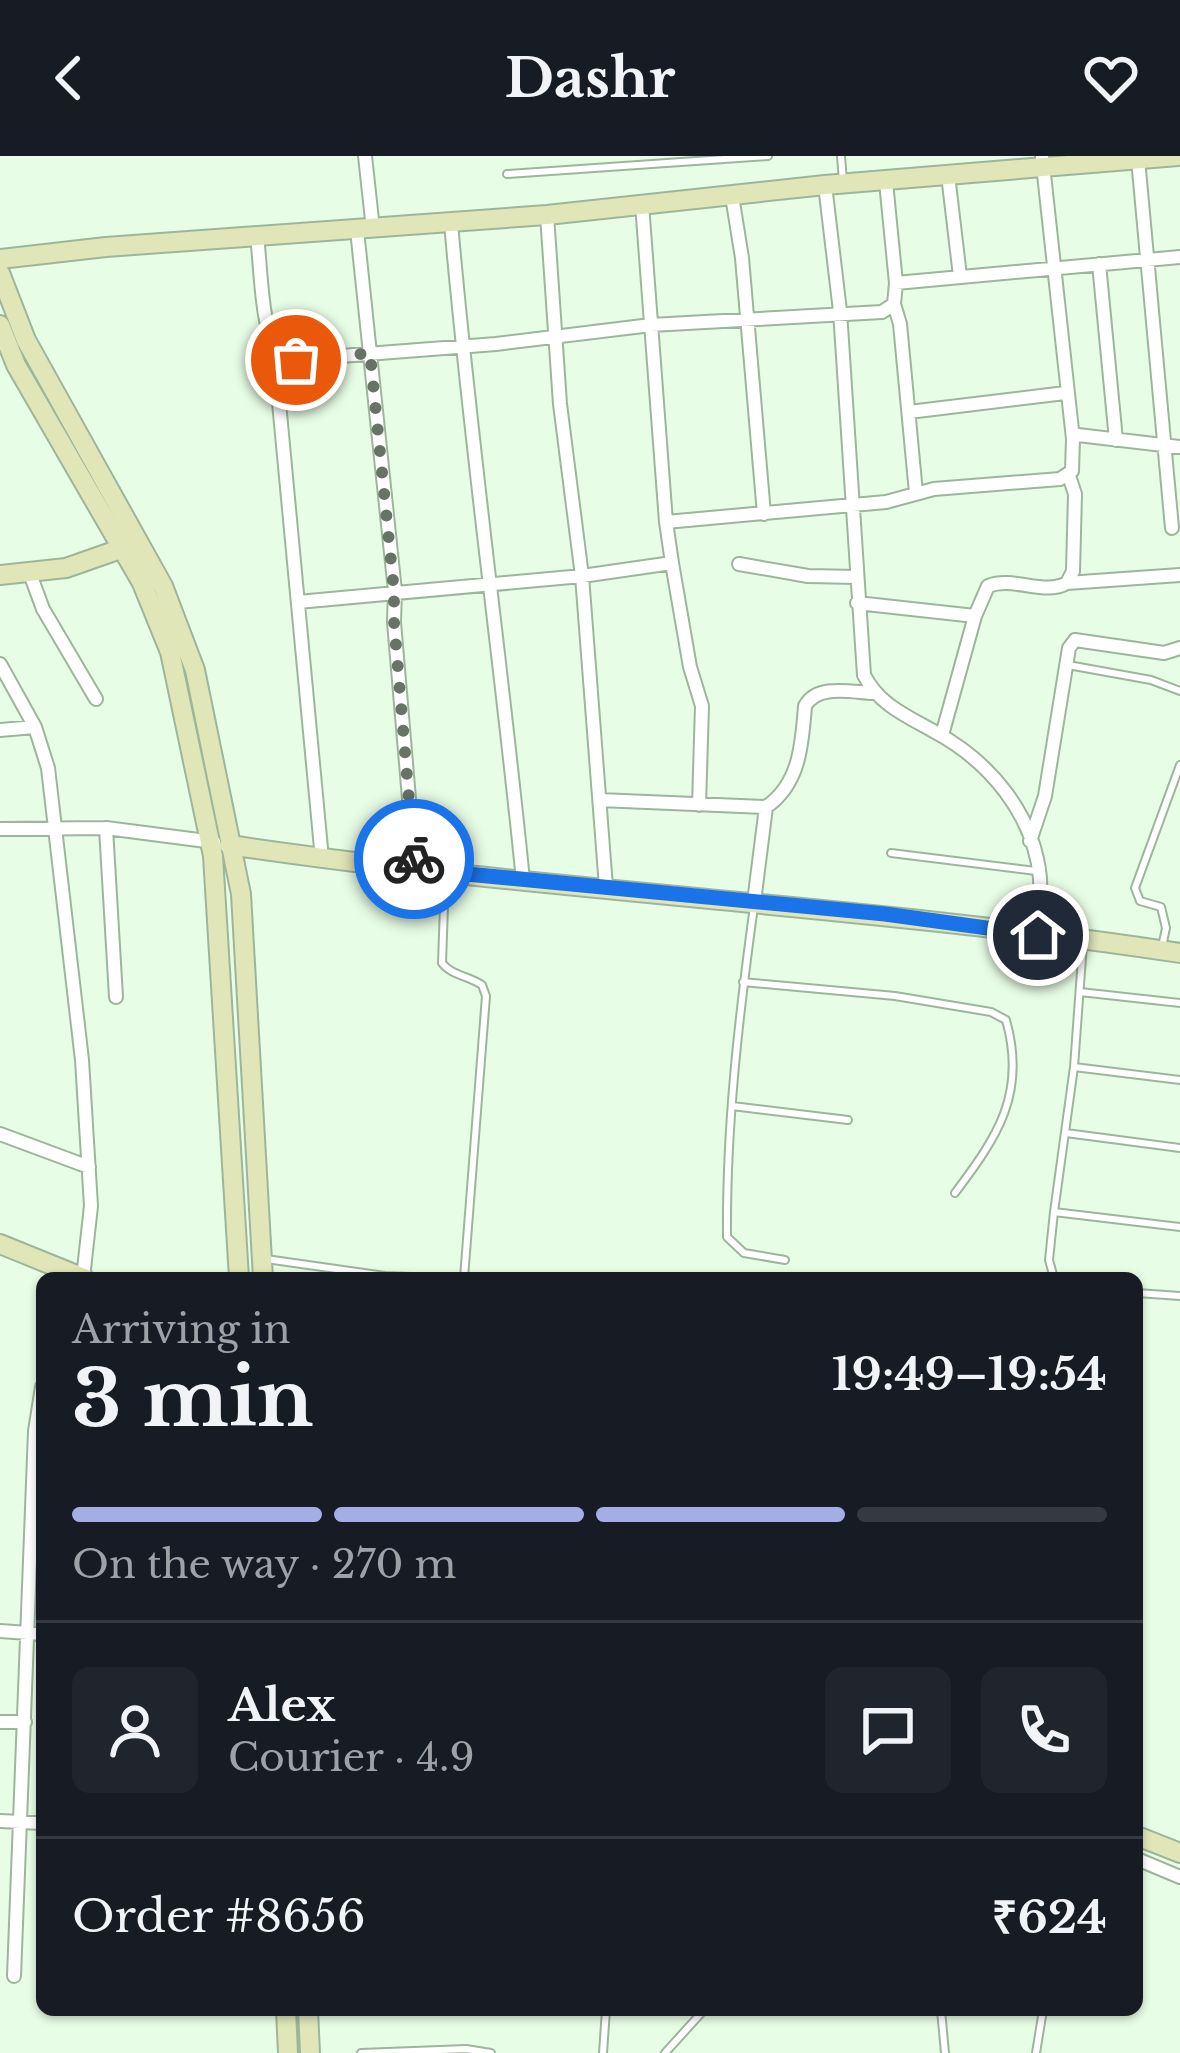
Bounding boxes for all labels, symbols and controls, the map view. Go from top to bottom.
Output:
icon: back [36,45,102,111]
text: Dashr [505,45,675,112]
icon: heart [1078,45,1144,111]
pin [245,309,347,411]
icon: bag [263,327,329,393]
courier [354,799,474,919]
icon: bike [381,826,447,892]
pin [987,884,1089,986]
icon: home [1005,902,1071,968]
text: Arriving in [72,1305,291,1354]
text: 19:49–19:54 [832,1346,1107,1402]
text: 3 min [72,1350,314,1447]
text: On the way · 270 m [72,1540,456,1589]
button: person [72,1667,198,1793]
button: chat [825,1667,951,1793]
button: phone [981,1667,1107,1793]
text: Alex [228,1677,335,1733]
text: Courier · 4.9 [228,1733,474,1782]
text: Order #8656 [72,1888,366,1944]
text: ₹624 [992,1889,1107,1945]

